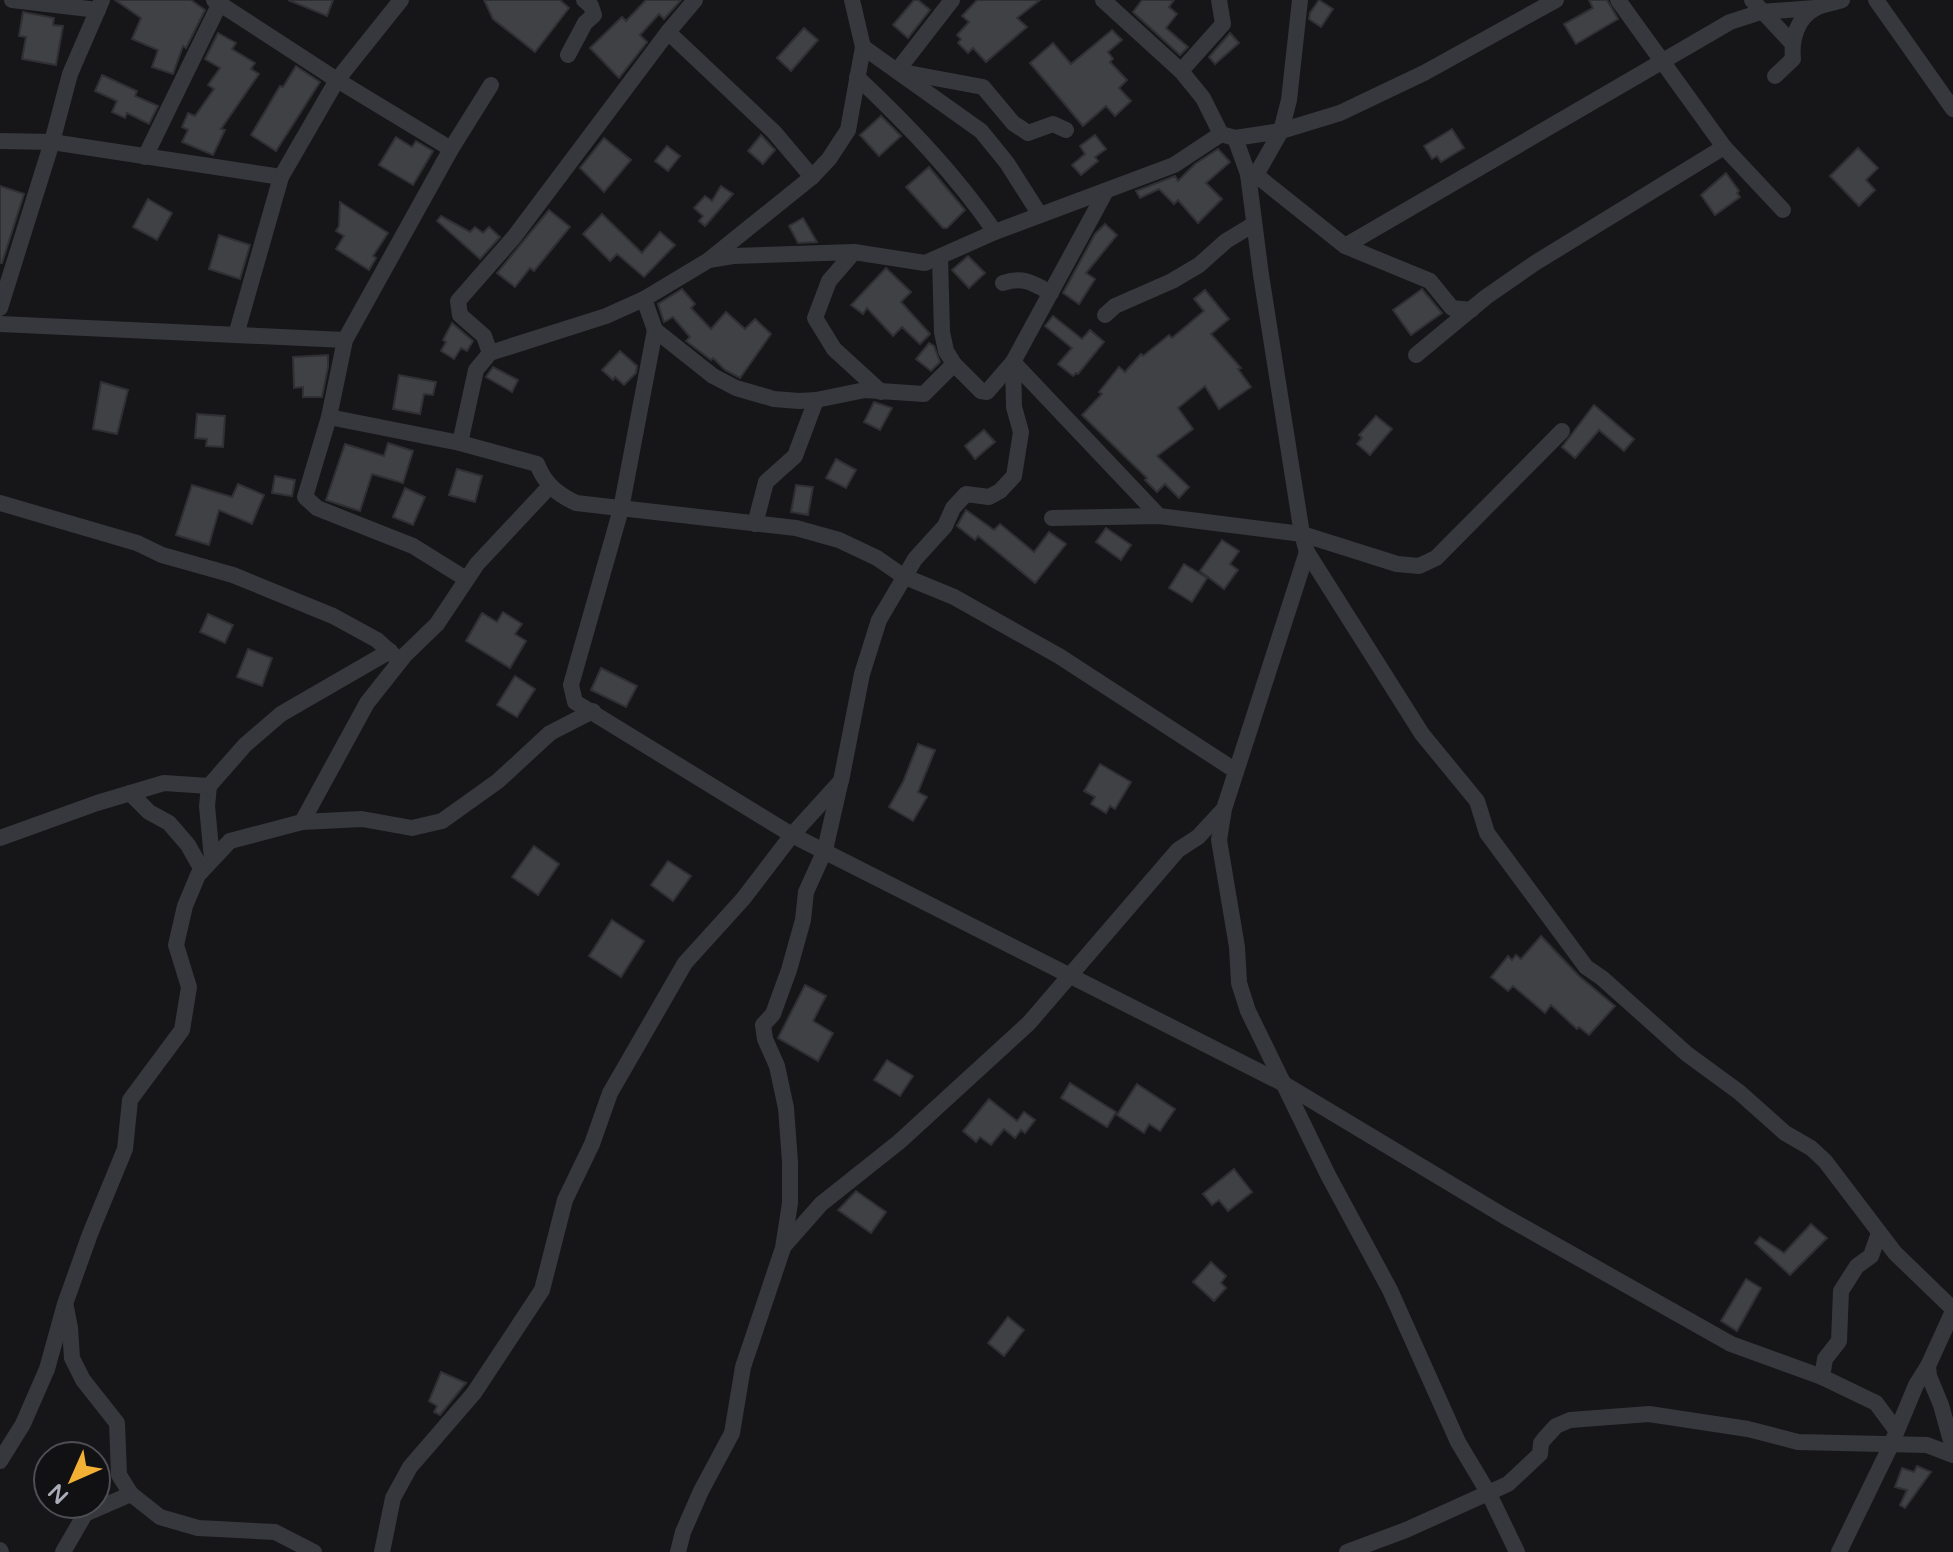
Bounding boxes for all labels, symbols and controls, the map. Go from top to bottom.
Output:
north arrow [32,1440,112,1520]
text: N [43,1478,74,1509]

